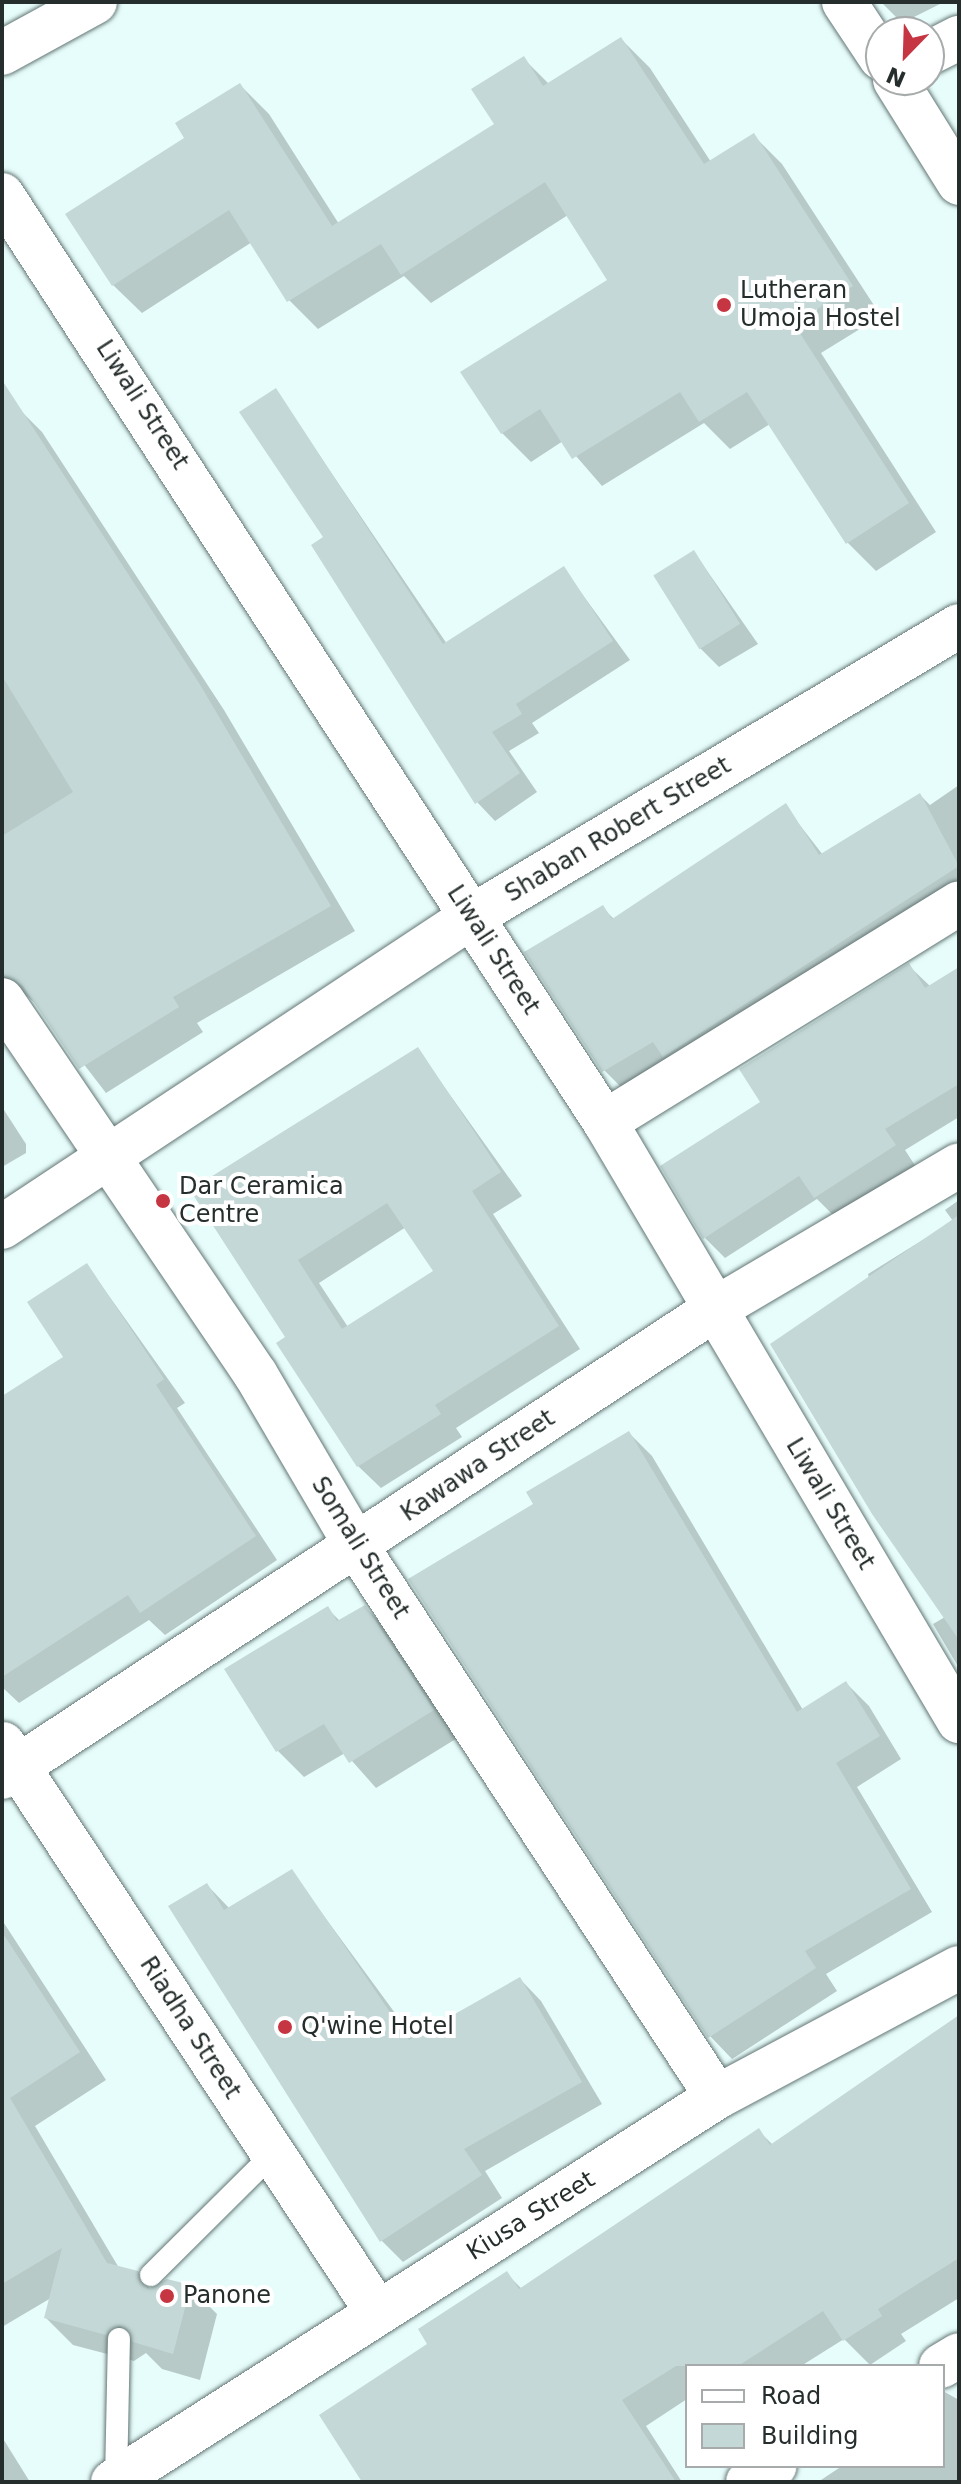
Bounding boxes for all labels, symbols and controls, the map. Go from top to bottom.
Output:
north arrow [865,16,945,96]
text: N [883,62,910,92]
place label: Lutheran Umoja Hostel [740,277,901,333]
marker: Lutheran Umoja Hostel [715,296,733,314]
street label: Liwali Street [90,335,194,475]
street label: Shaban Robert Street [500,751,736,909]
street label: Liwali Street [441,880,545,1020]
place label: Dar Ceramica Centre [179,1173,344,1229]
marker: Dar Ceramica Centre [154,1192,172,1210]
street label: Kawawa Street [396,1404,560,1528]
street label: Liwali Street [779,1433,881,1575]
street label: Somali Street [305,1472,415,1624]
street label: Riadha Street [133,1951,247,2105]
place label: Q'wine Hotel [301,2013,454,2041]
marker: Q'wine Hotel [276,2018,294,2036]
street label: Kiusa Street [462,2165,600,2267]
place label: Panone [183,2282,271,2310]
marker: Panone [158,2287,176,2305]
legend [685,2364,945,2468]
text: Road [761,2382,821,2410]
text: Building [761,2422,858,2450]

